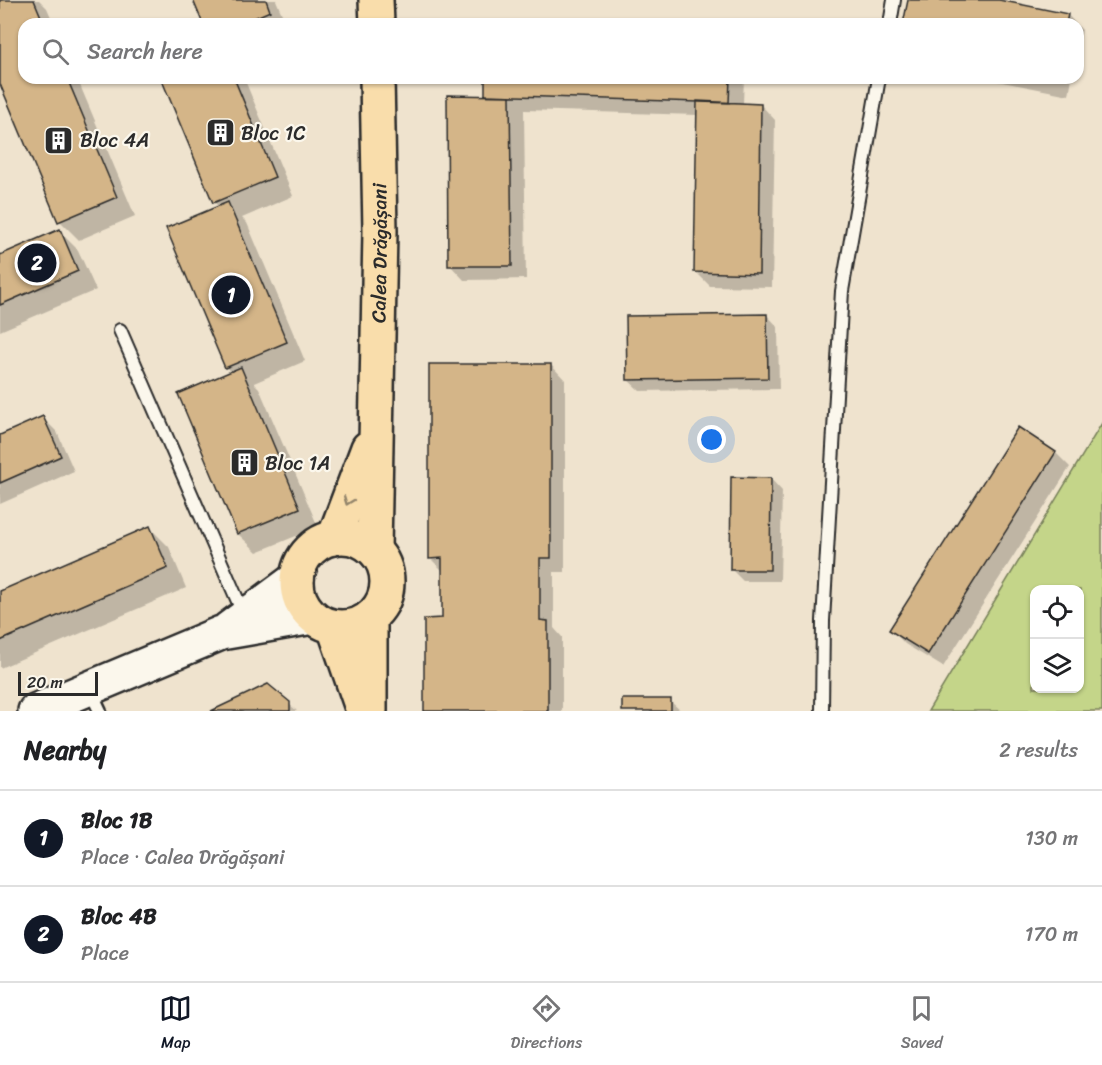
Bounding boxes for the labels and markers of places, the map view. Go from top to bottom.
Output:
place label: Bloc 1C [241,116,306,151]
building icon: Bloc 1C [204,117,236,149]
place label: Bloc 4A [80,123,149,158]
building icon: Bloc 4A [43,124,75,156]
pin: 2 [18,240,57,286]
pin: 1 [212,272,250,318]
place label: Bloc 1A [265,446,330,481]
building icon: Bloc 1A [228,447,260,479]

